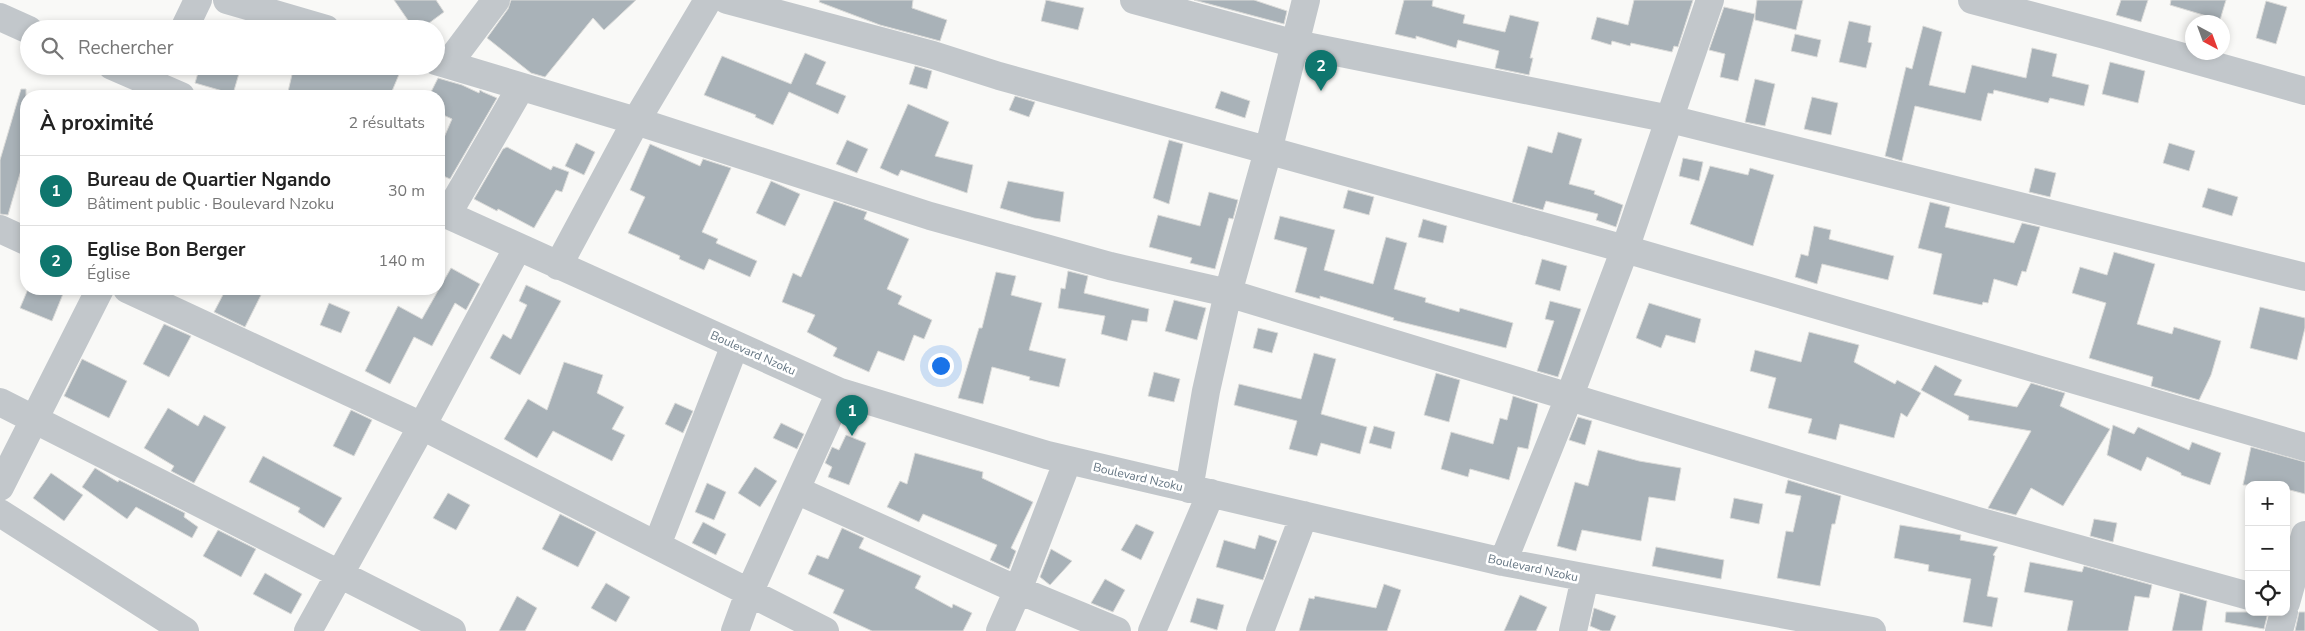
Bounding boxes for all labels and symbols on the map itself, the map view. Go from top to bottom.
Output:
north arrow [2185,15,2230,60]
pin: 2 [1305,50,1337,91]
street label: Boulevard Nzoku [708,327,798,379]
your location [928,353,954,379]
pin: 1 [836,395,868,436]
street label: Boulevard Nzoku [1091,459,1185,495]
street label: Boulevard Nzoku [1486,551,1580,585]

